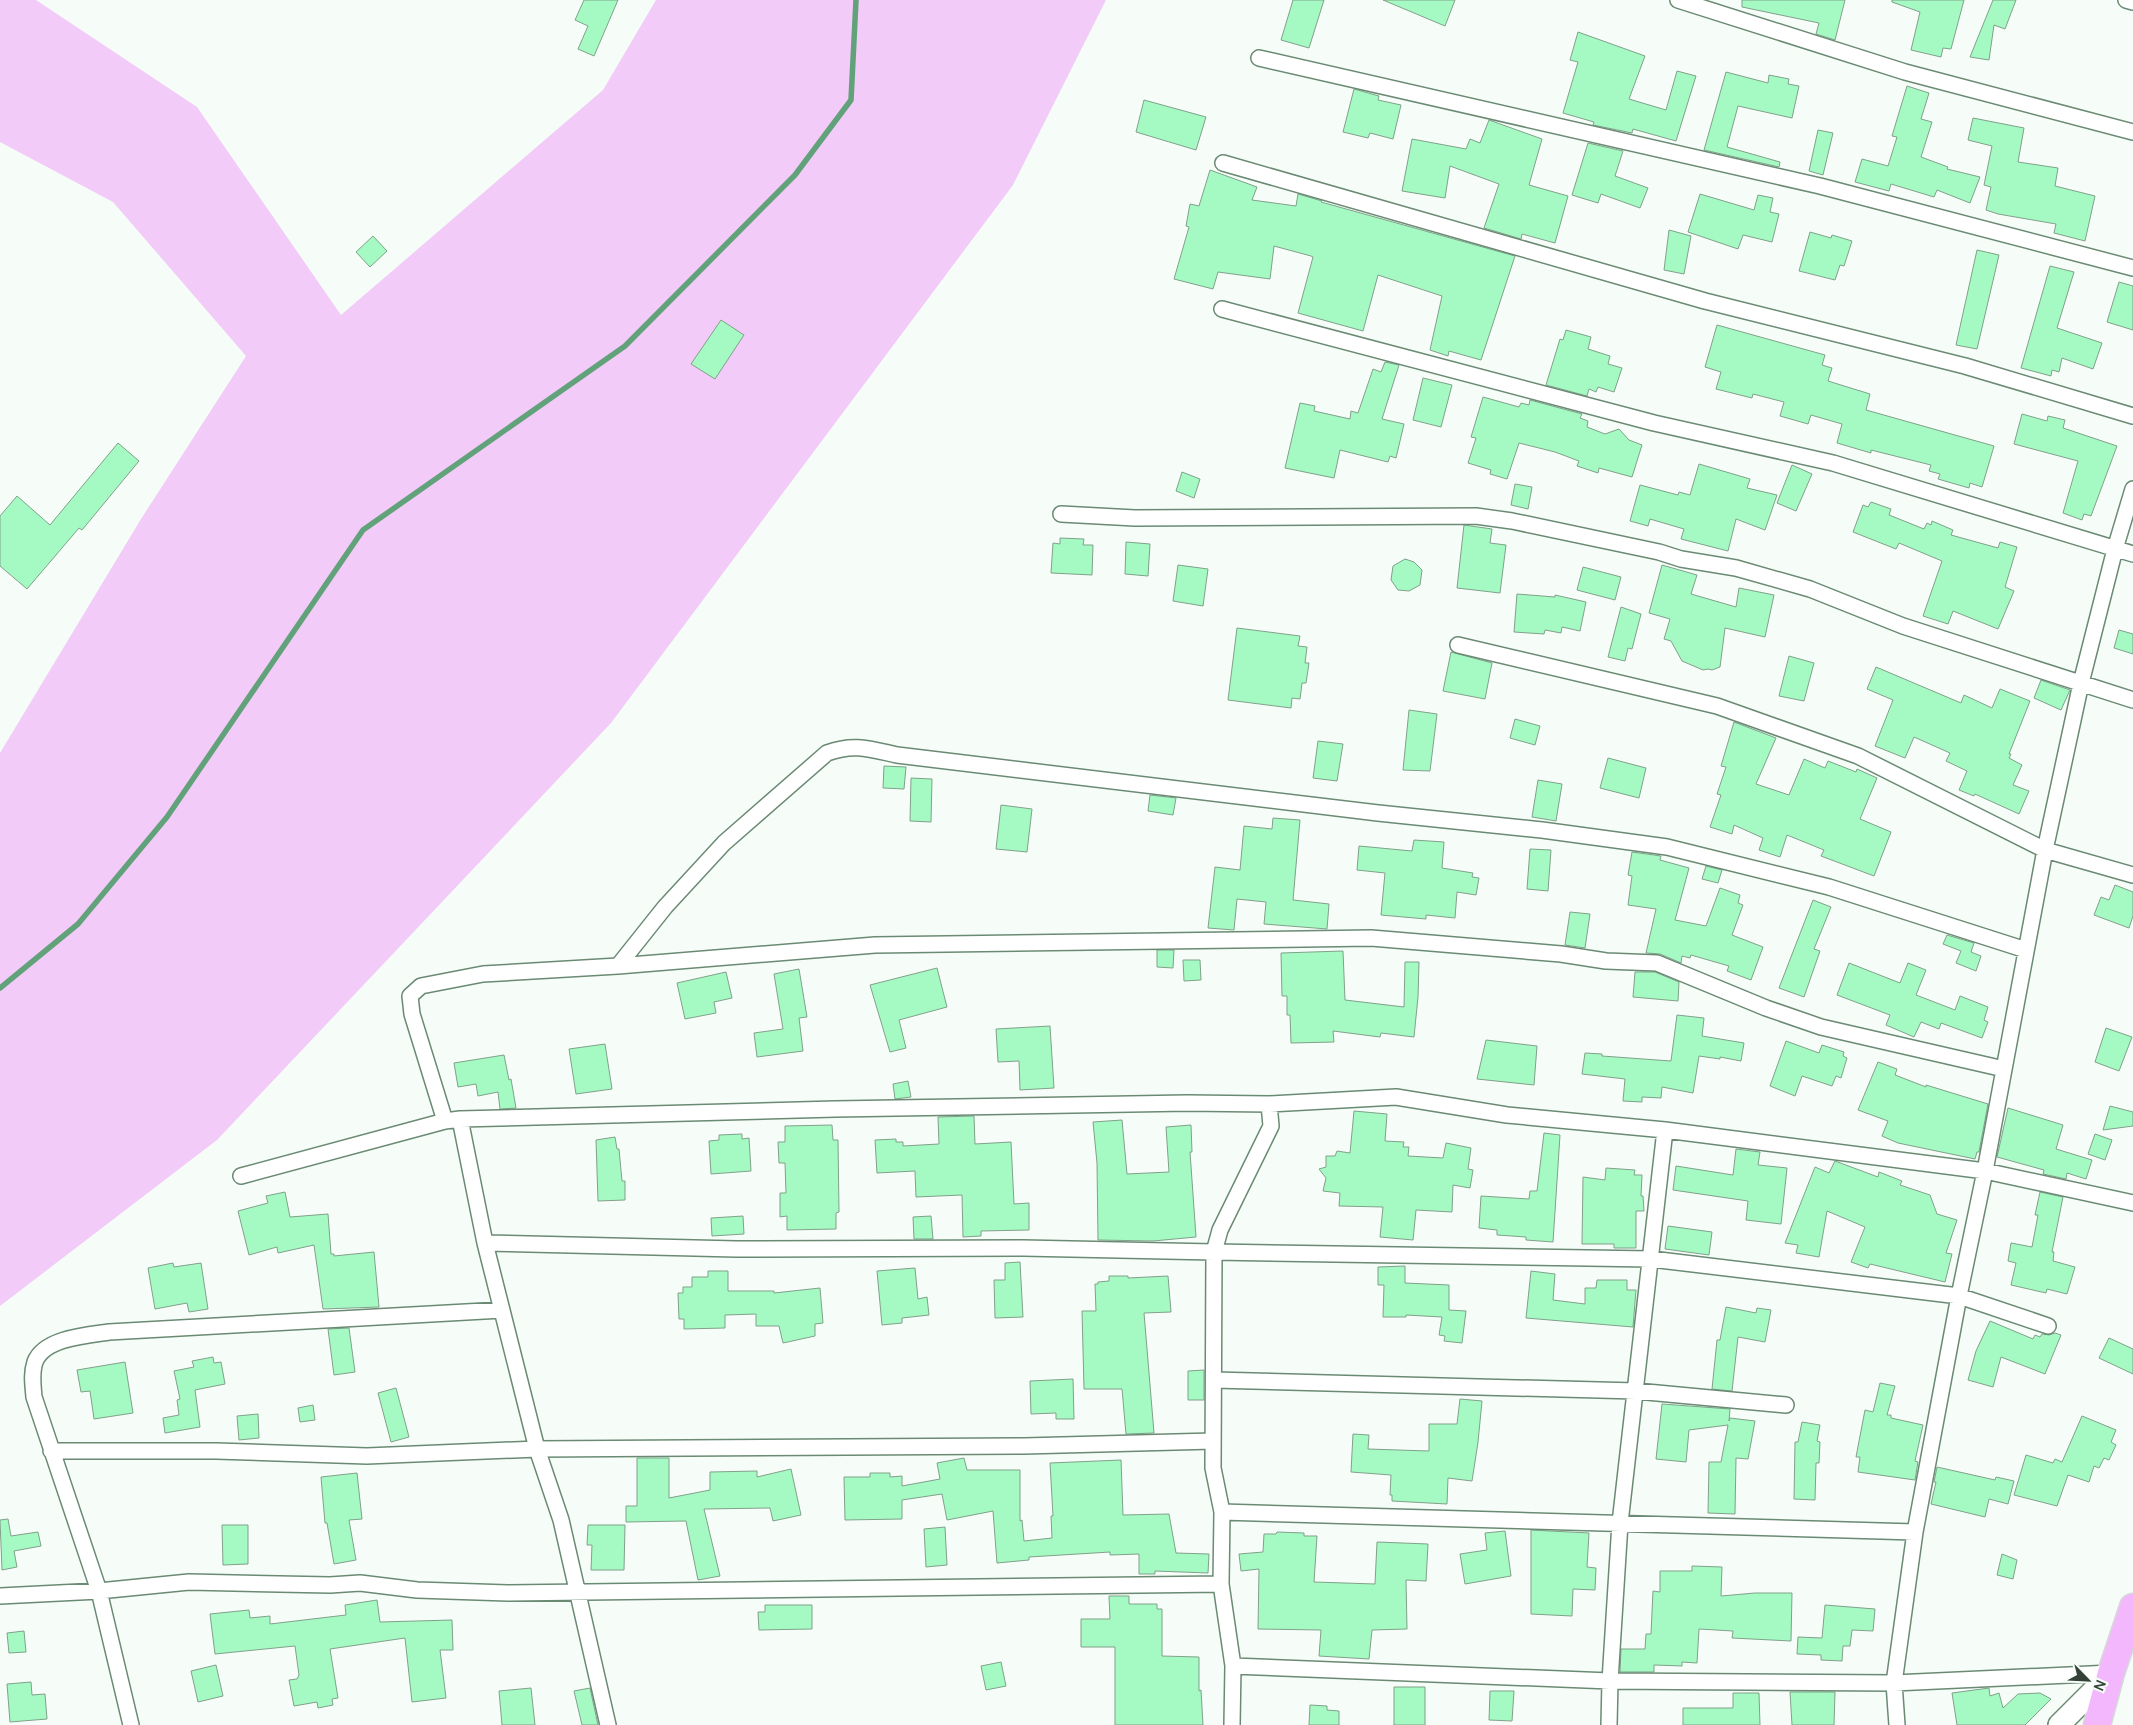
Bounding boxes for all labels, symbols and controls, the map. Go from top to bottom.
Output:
north arrow [2063,1655,2113,1705]
text: N [2090,1677,2111,1694]

